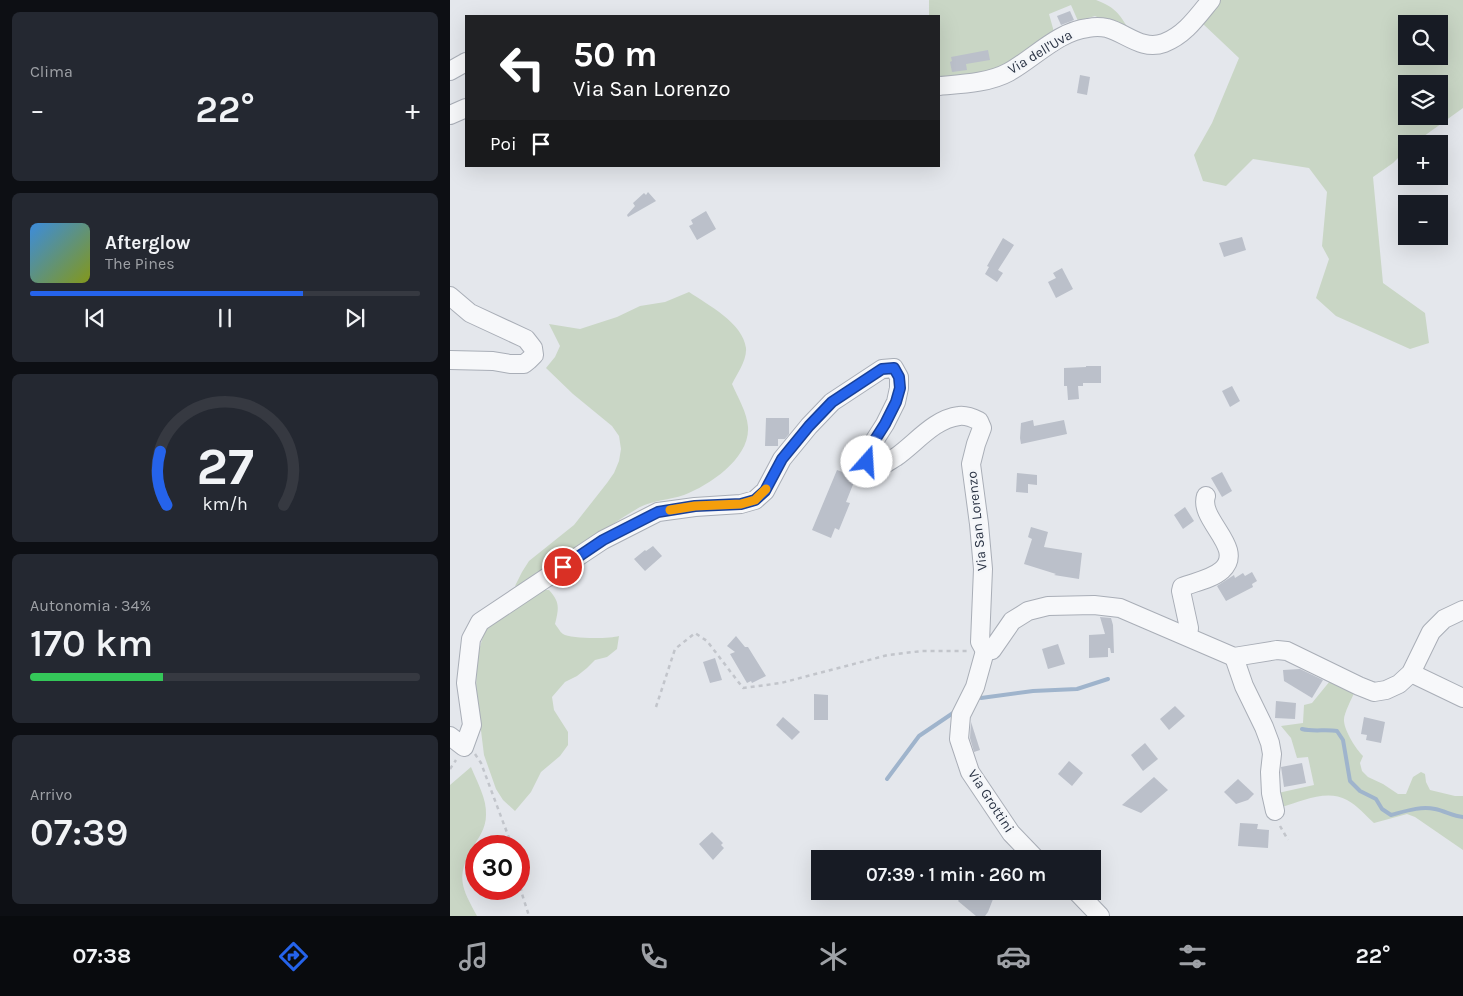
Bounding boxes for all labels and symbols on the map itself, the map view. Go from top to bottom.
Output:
street label: Via dell'Uva [1005,26,1075,78]
position arrow [840,435,892,487]
street label: Via San Lorenzo [963,470,991,572]
pin [542,546,584,588]
street label: Via Grottini [964,766,1018,836]
speed limit sign: 30 [465,835,530,900]

